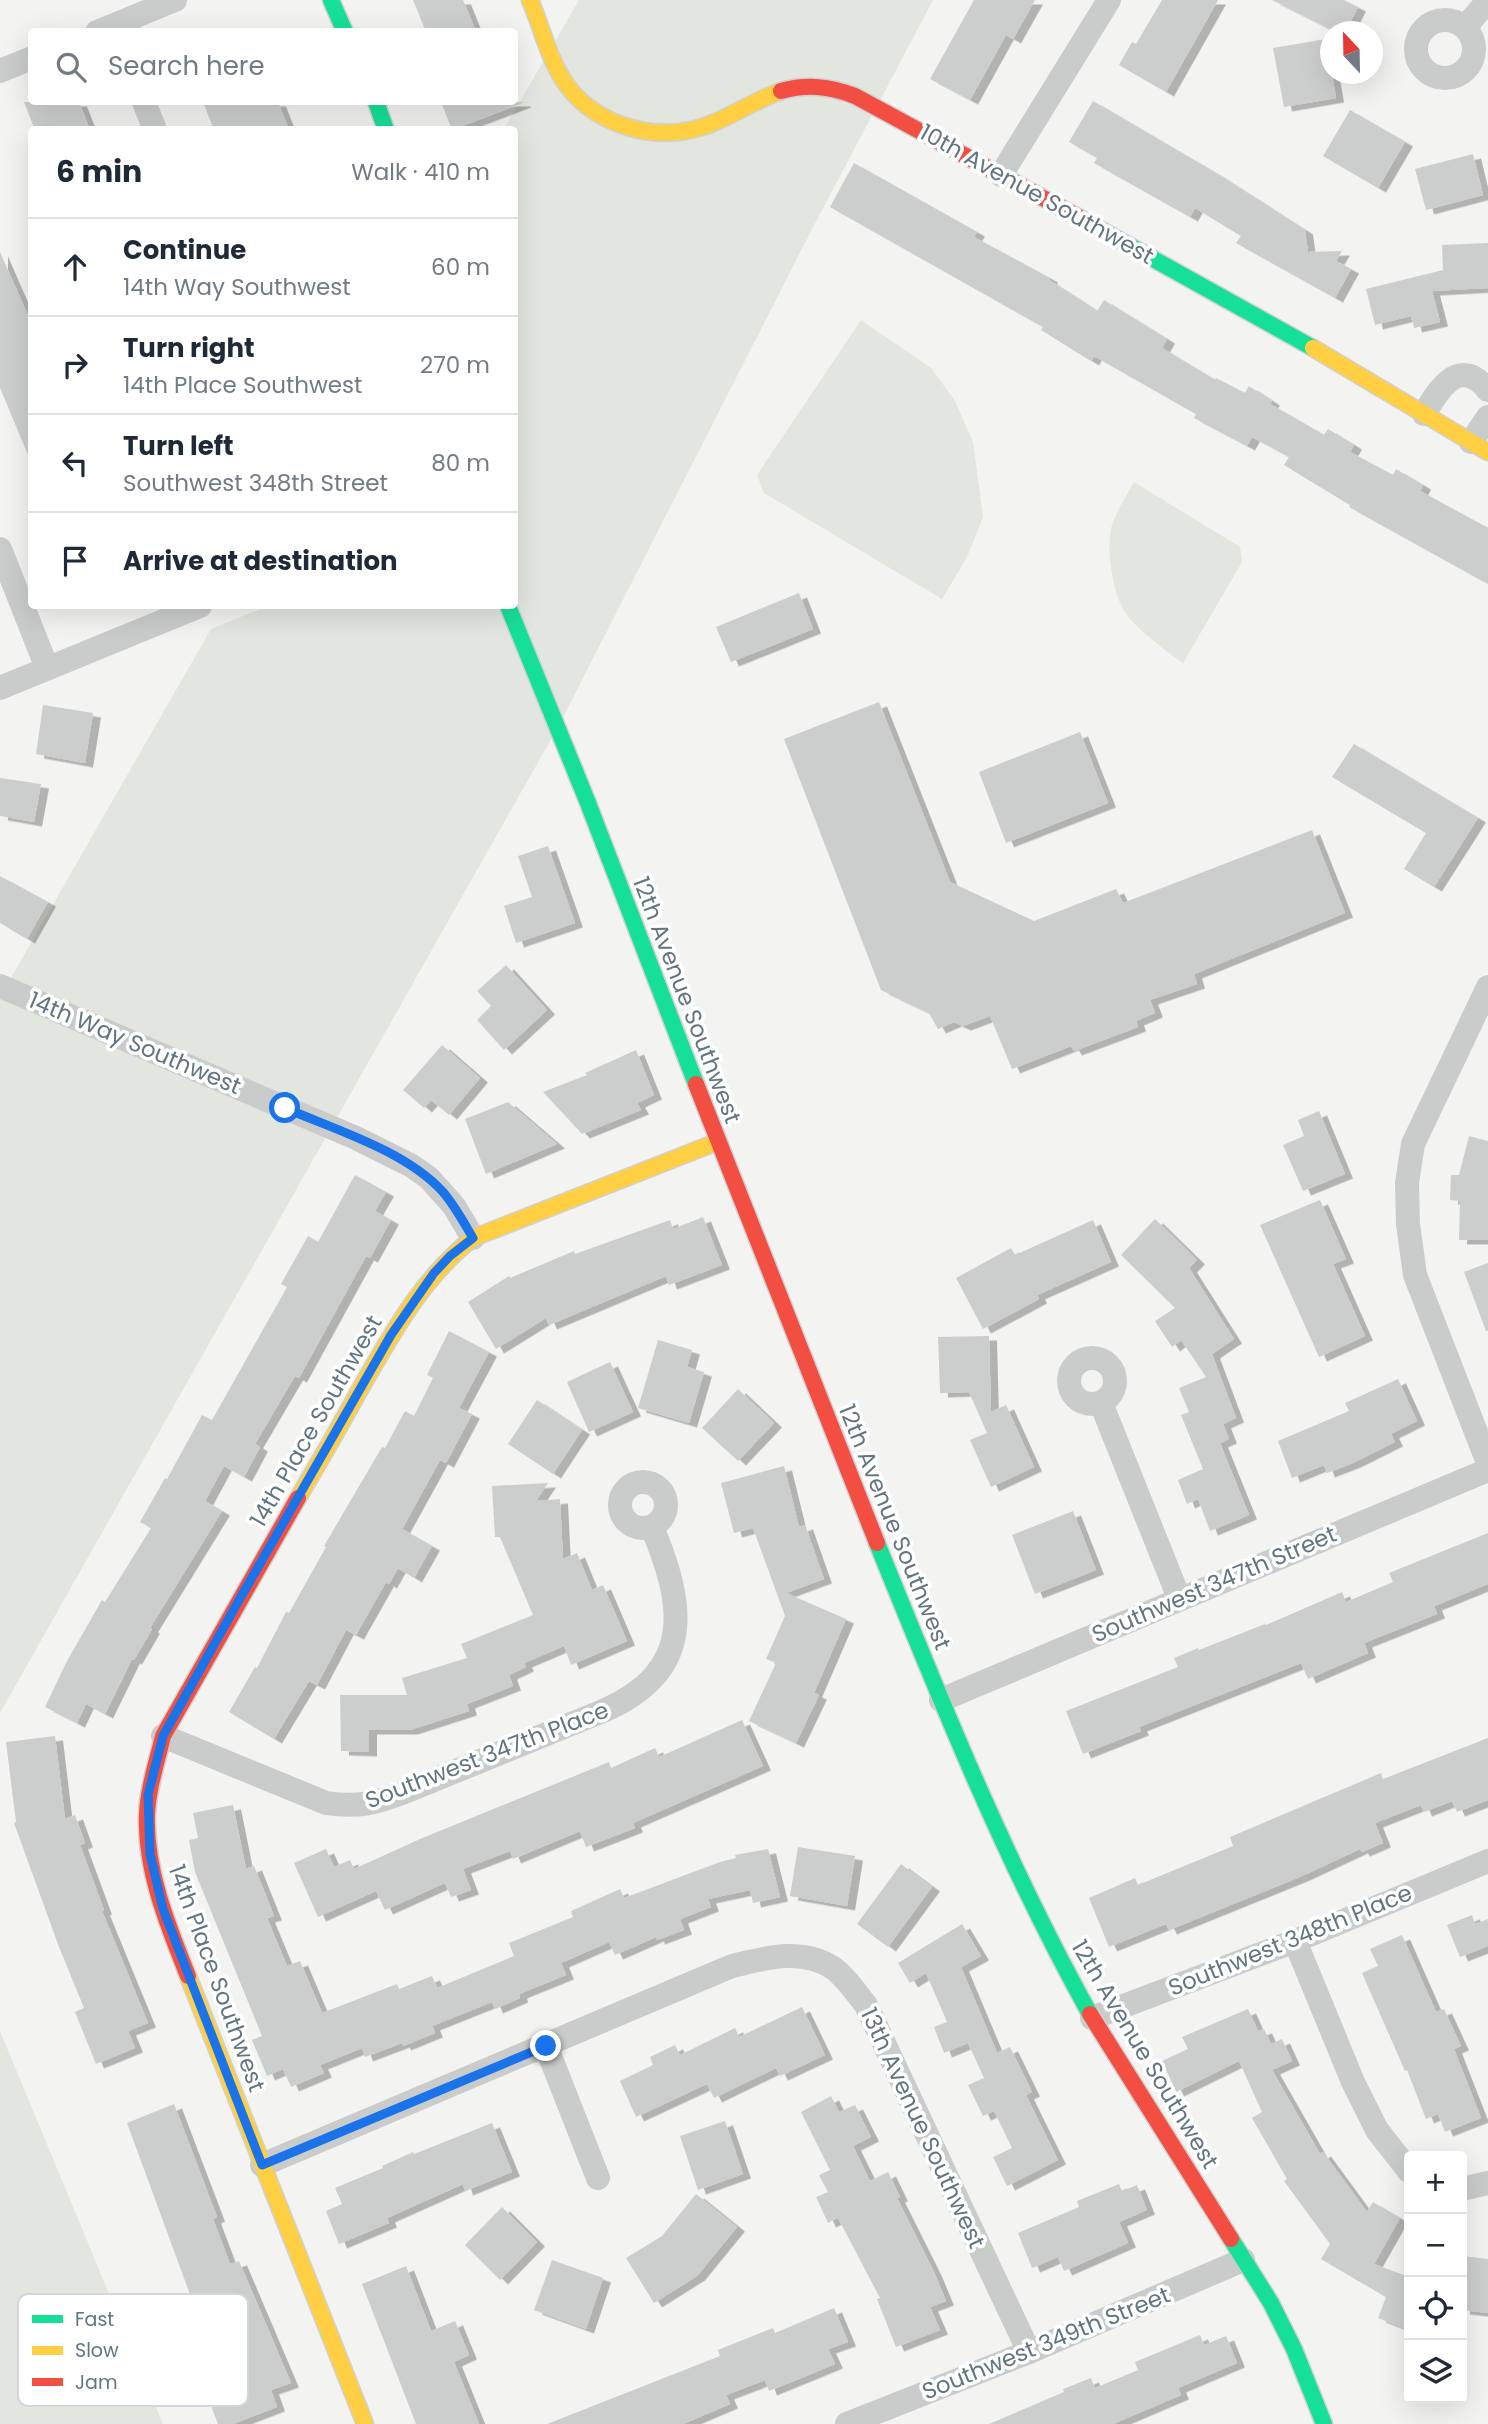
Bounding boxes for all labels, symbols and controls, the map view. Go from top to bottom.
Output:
north arrow [1320,21,1383,84]
search box [28,28,518,105]
icon: search [52,48,90,86]
text: Search here [108,48,265,84]
street label: 10th Avenue Southwest [914,116,1160,272]
text: 6 min [56,150,142,193]
text: Walk · 410 m [351,156,490,188]
text: Continue [123,232,246,268]
icon: ahead [56,248,94,286]
text: 60 m [431,251,490,283]
text: 14th Way Southwest [123,271,351,303]
text: Turn right [123,330,255,366]
icon: right [56,346,94,384]
text: 270 m [420,349,490,381]
text: 14th Place Southwest [123,369,362,401]
text: Turn left [123,428,234,464]
icon: left [56,444,94,482]
text: 80 m [431,447,490,479]
text: Southwest 348th Street [123,467,388,499]
icon: arrive [56,542,94,580]
text: Arrive at destination [123,543,398,579]
street label: 12th Avenue Southwest [625,872,749,1128]
street label: 14th Way Southwest [24,984,246,1102]
route start [269,1092,300,1123]
street label: 14th Place Southwest [242,1309,390,1533]
street label: 12th Avenue Southwest [831,1400,959,1654]
street label: Southwest 347th Street [1087,1518,1341,1650]
street label: Southwest 347th Place [361,1694,613,1816]
street label: 14th Place Southwest [161,1860,273,2096]
street label: Southwest 348th Place [1163,1876,1417,2004]
street label: 12th Avenue Southwest [1064,1934,1226,2174]
street label: 13th Avenue Southwest [853,2002,993,2254]
route end [530,2030,561,2061]
map controls [1404,2151,1467,2403]
button: + [1404,2151,1467,2214]
button: − [1404,2214,1467,2277]
button: locate [1404,2277,1467,2340]
street label: Southwest 349th Street [917,2279,1175,2407]
legend [18,2294,248,2406]
text: Fast [75,2306,114,2333]
text: Slow [75,2337,119,2364]
button: layers [1404,2340,1467,2403]
text: Jam [75,2369,117,2396]

